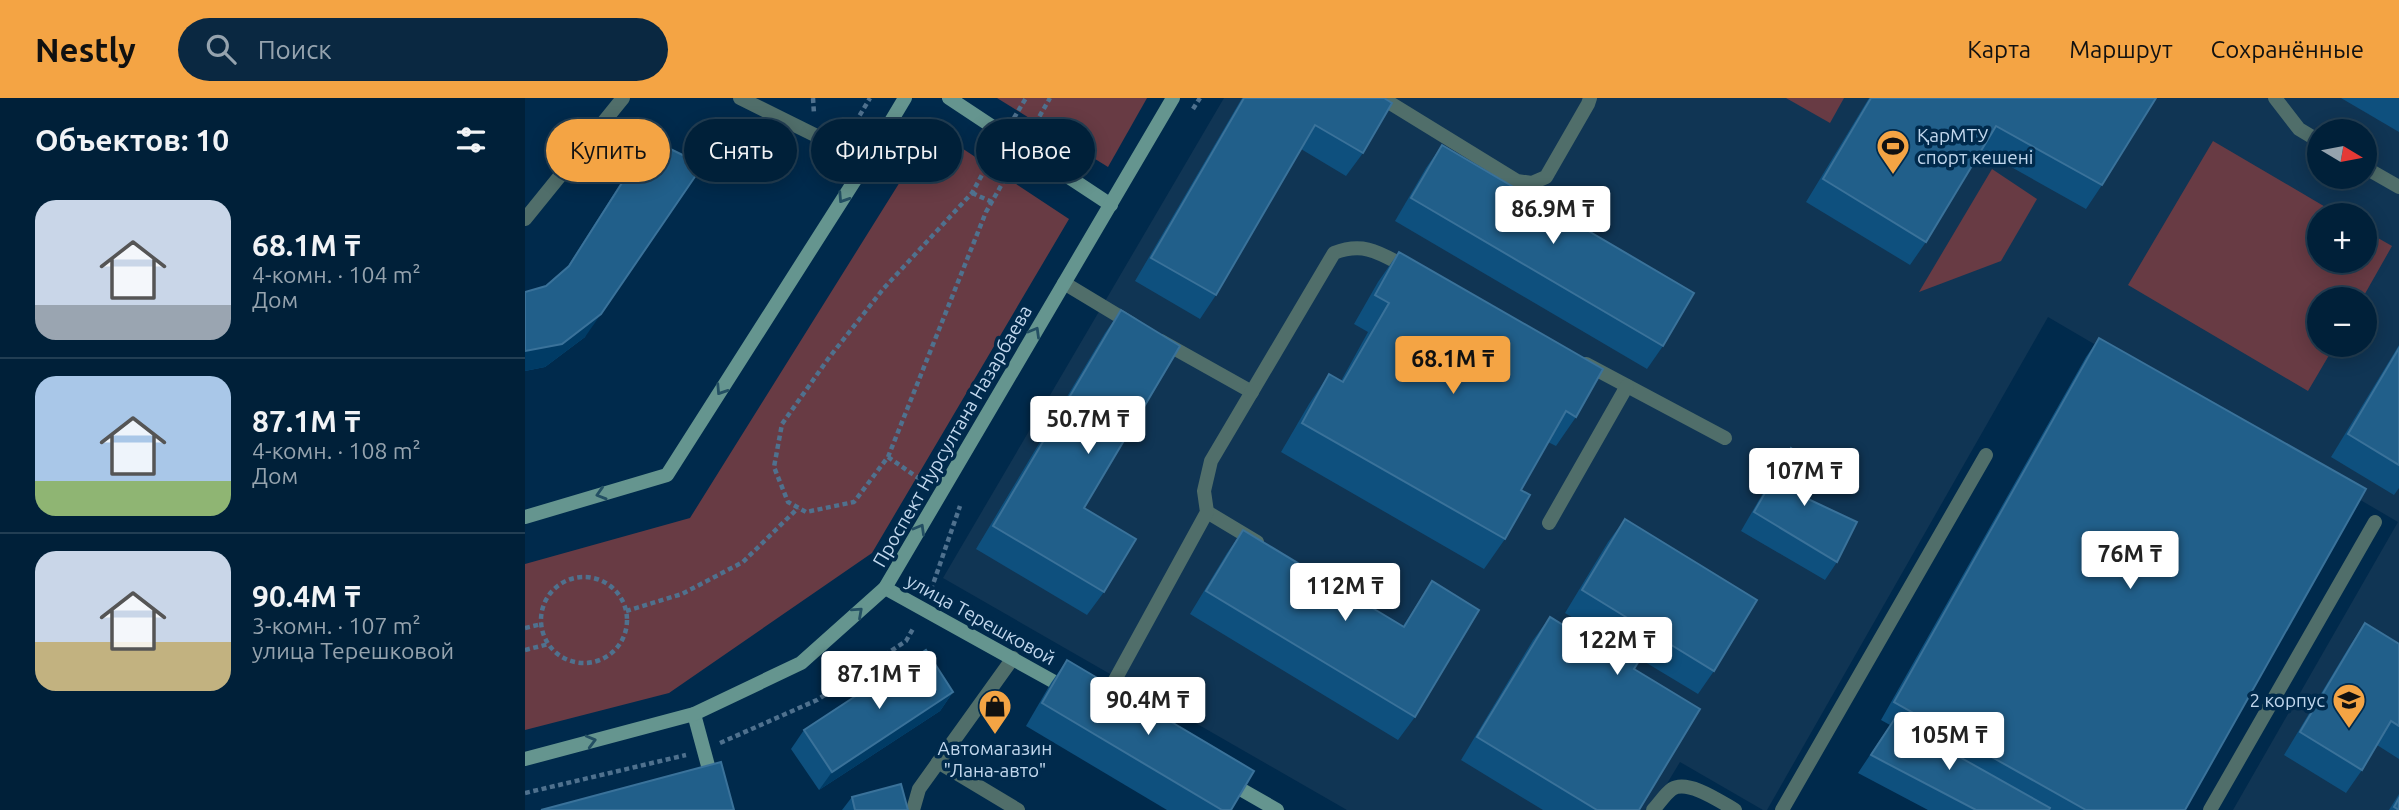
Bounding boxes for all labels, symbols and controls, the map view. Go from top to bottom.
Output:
search box [178,18,668,81]
icon: search [202,30,240,68]
text: Nestly [35,31,136,68]
text: Поиск [258,35,332,64]
text: Карта [1967,36,2031,63]
text: Маршрут [2069,36,2173,63]
text: Сохранённые [2211,36,2364,63]
chip: Купить [546,119,670,182]
chip: Снять [684,119,797,182]
chip: Фильтры [811,119,962,182]
chip: Новое [976,119,1095,182]
north arrow [2307,119,2377,189]
map controls [2307,119,2377,357]
icon: filters [452,121,490,159]
text: Объектов: 10 [35,123,229,157]
place label: ҚарМТУ спорт кешені [1917,124,2033,168]
sports icon: ҚарМТУ спорт кешені [1874,127,1912,176]
pin: 86.9M ₸ [1488,186,1618,246]
one-way arrow [839,190,852,203]
text: 86.9M ₸ [1511,196,1595,221]
button: + [2307,203,2377,273]
icon: home [91,228,175,312]
text: 68.1M ₸ [252,228,361,262]
text: 4-комн. · 104 m² [252,262,421,287]
text: Дом [252,287,298,312]
button: − [2307,287,2377,357]
street label: Проспект Нурсултана Назарбаева [868,301,1036,571]
one-way arrow [1027,327,1040,340]
pin: 68.1M ₸ [1388,336,1518,396]
text: 68.1M ₸ [1411,346,1495,371]
one-way arrow [716,382,729,395]
pin: 50.7M ₸ [1023,396,1153,456]
icon: home [91,404,175,488]
text: 87.1M ₸ [252,404,361,438]
text: 50.7M ₸ [1046,406,1130,431]
text: 4-комн. · 108 m² [252,438,421,463]
pin: 107M ₸ [1747,448,1861,508]
text: 107M ₸ [1765,458,1843,483]
text: Дом [252,463,298,488]
one-way arrow [596,486,608,501]
one-way arrow [912,523,925,536]
pin: 76M ₸ [2081,532,2179,591]
text: 76M ₸ [2098,541,2162,566]
pin: 112M ₸ [1288,564,1402,623]
street label: улица Терешковой [903,569,1059,669]
text: 112M ₸ [1306,573,1384,598]
icon: home [91,579,175,663]
text: 90.4M ₸ [252,579,361,613]
one-way arrow [849,608,862,621]
text: 3-комн. · 107 m² [252,613,421,638]
pin: 122M ₸ [1560,618,1674,677]
text: 122M ₸ [1578,627,1656,652]
text: улица Терешковой [252,638,454,663]
pin: 87.1M ₸ [814,652,944,711]
text: 87.1M ₸ [837,661,921,686]
pin: 90.4M ₸ [1083,678,1213,737]
school or university icon: 2 корпус [2330,681,2368,730]
shop icon: Автомагазин "Лана-авто" [976,687,1014,736]
text: 90.4M ₸ [1106,687,1190,712]
place label: 2 корпус [2249,689,2325,711]
pin: 105M ₸ [1892,712,2006,772]
text: 105M ₸ [1910,722,1988,747]
one-way arrow [585,735,597,750]
place label: Автомагазин "Лана-авто" [938,737,1052,781]

